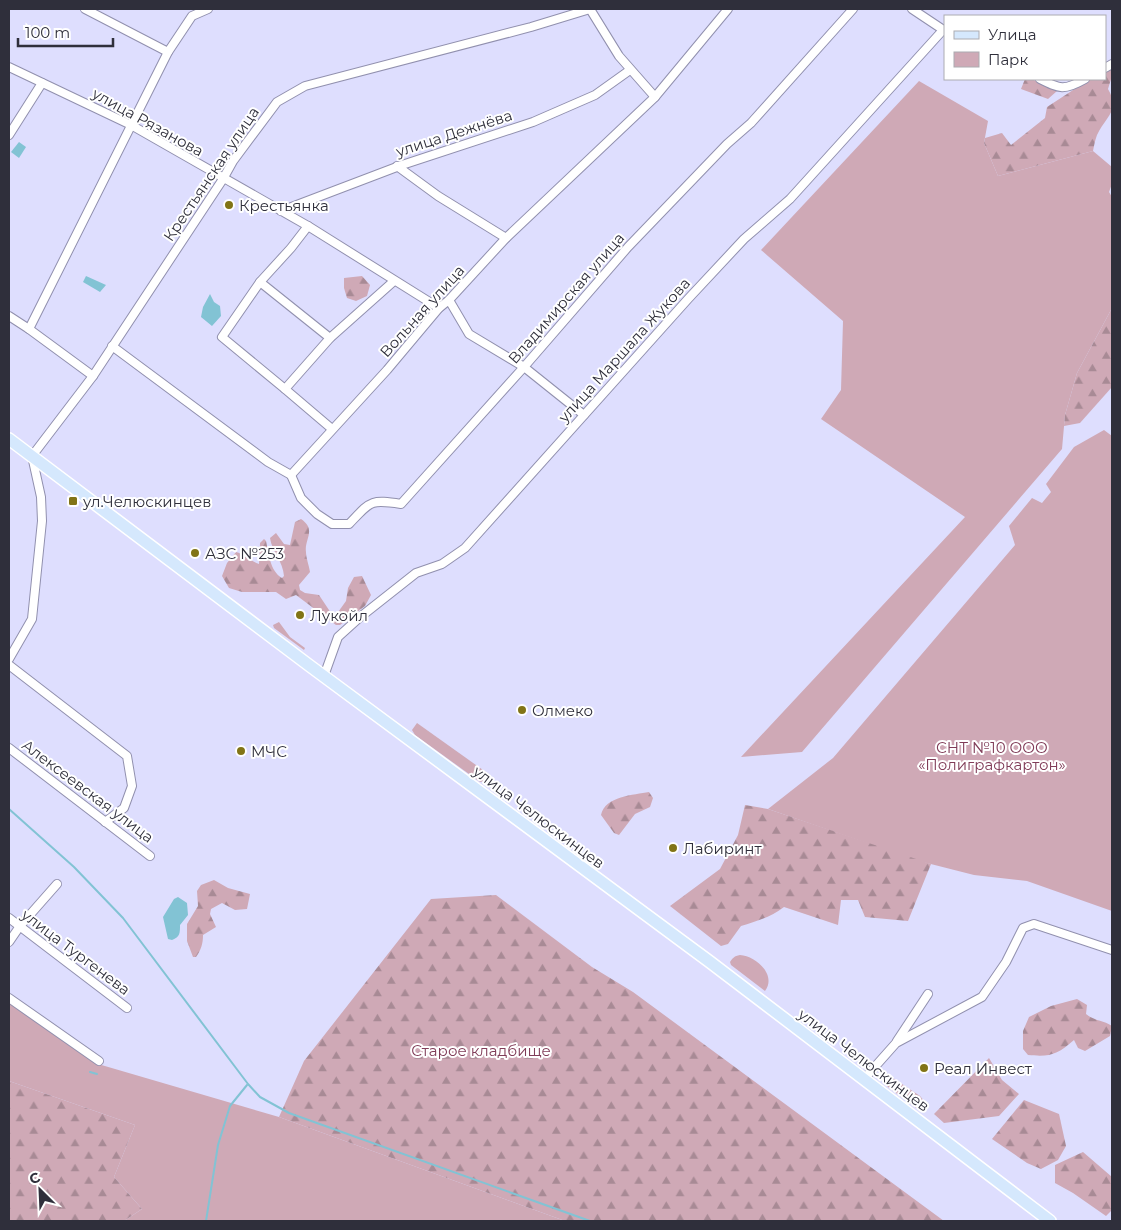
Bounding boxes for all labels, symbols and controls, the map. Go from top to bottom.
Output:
scale bar [18,15,112,47]
legend [944,15,1106,80]
text: 100 m [25,23,70,42]
text: Улица [988,25,1036,44]
text: Парк [988,50,1028,69]
street label: улица Рязанова [88,83,207,160]
street label: Крестьянская улица [159,103,263,245]
street label: улица Дежнёва [393,105,515,161]
place label: Крестьянка [239,196,329,215]
marker: Крестьянка [223,199,235,211]
street label: Владимирская улица [504,229,628,367]
street label: Вольная улица [376,261,468,361]
street label: улица Маршала Жукова [553,274,694,427]
place label: ул.Челюскинцев [82,492,211,511]
marker: ул.Челюскинцев [67,495,79,507]
place label: АЗС №253 [205,544,284,563]
marker: АЗС №253 [189,547,201,559]
place label: Лукойл [310,606,368,625]
marker: Лукойл [294,609,306,621]
place label: Олмеко [532,701,593,720]
marker: Олмеко [516,704,528,716]
street label: Алексеевская улица [18,735,158,847]
park label: СНТ №10 ООО «Полиграфкартон» [918,738,1066,774]
place label: МЧС [251,742,287,761]
marker: МЧС [235,745,247,757]
street label: улица Челюскинцев [469,761,608,873]
place label: Лабиринт [683,839,762,858]
marker: Лабиринт [667,842,679,854]
street label: улица Тургенева [17,904,134,999]
street label: улица Челюскинцев [794,1004,933,1116]
park label: Старое кладбище [411,1041,551,1060]
place label: Реал Инвест [934,1059,1033,1078]
marker: Реал Инвест [918,1062,930,1074]
north arrow [15,1165,65,1215]
text: С [26,1168,43,1188]

